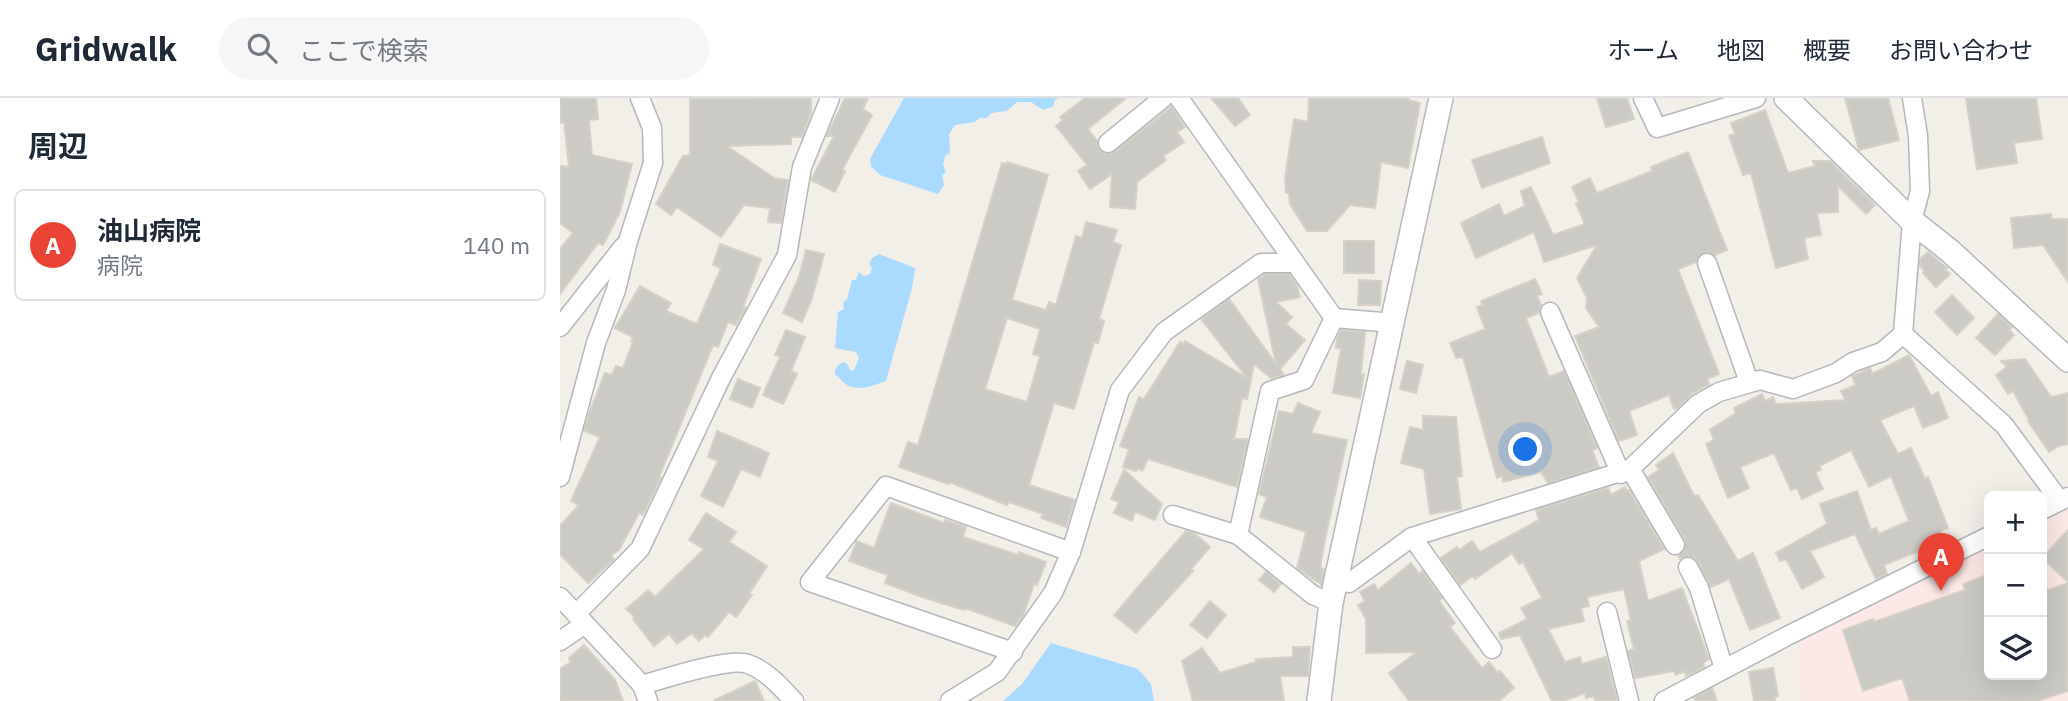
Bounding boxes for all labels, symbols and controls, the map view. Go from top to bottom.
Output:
search box [219,17,709,80]
text: Gridwalk [35,27,177,70]
icon: search [243,29,281,67]
text: ここで検索 [299,33,429,67]
text: ホーム [1608,34,1679,66]
text: 地図 [1717,34,1765,66]
text: 概要 [1803,34,1851,66]
text: お問い合わせ [1889,34,2033,66]
text: 周辺 [28,126,88,165]
text: 油山病院 [97,213,201,247]
text: A [45,230,61,260]
text: 140 m [463,230,530,260]
text: 病院 [97,250,143,280]
your location [1508,432,1542,466]
map controls [1984,491,2047,680]
button: + [1984,491,2047,554]
pin: A [1918,533,1964,591]
button: − [1984,554,2047,617]
button: layers [1984,617,2047,680]

